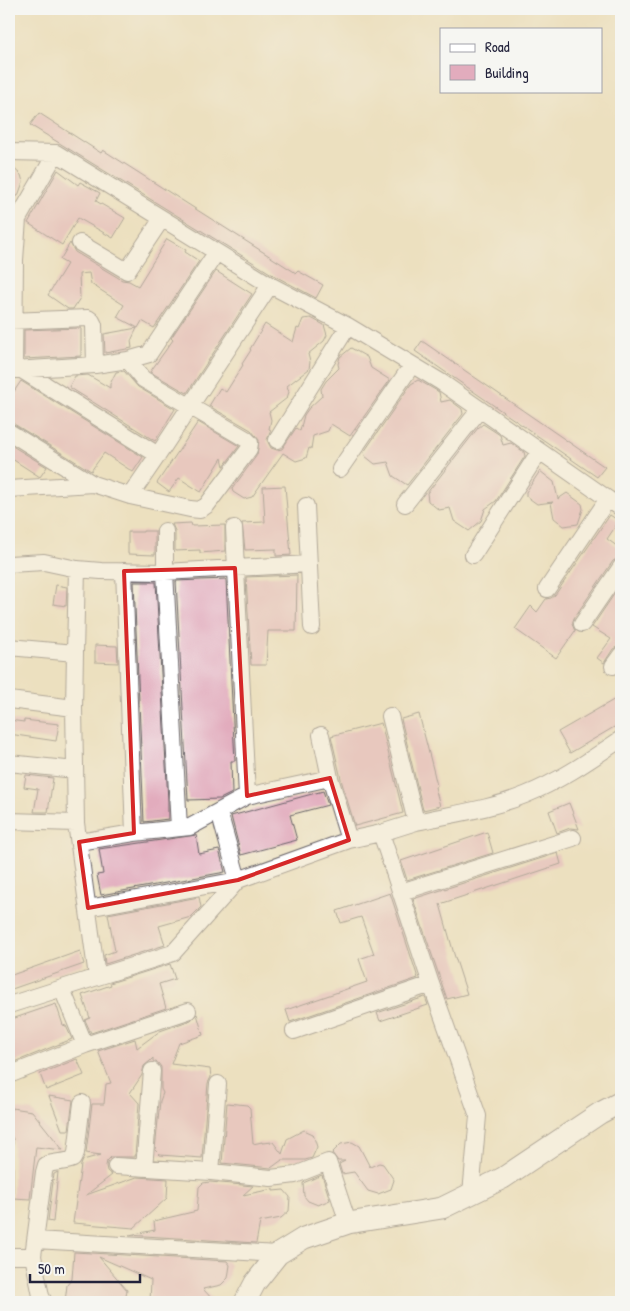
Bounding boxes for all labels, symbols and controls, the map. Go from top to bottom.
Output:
legend [440,28,602,92]
text: Road [485,36,510,57]
text: Building [485,62,529,83]
scale bar [30,1251,140,1283]
text: 50 m [38,1258,65,1279]

